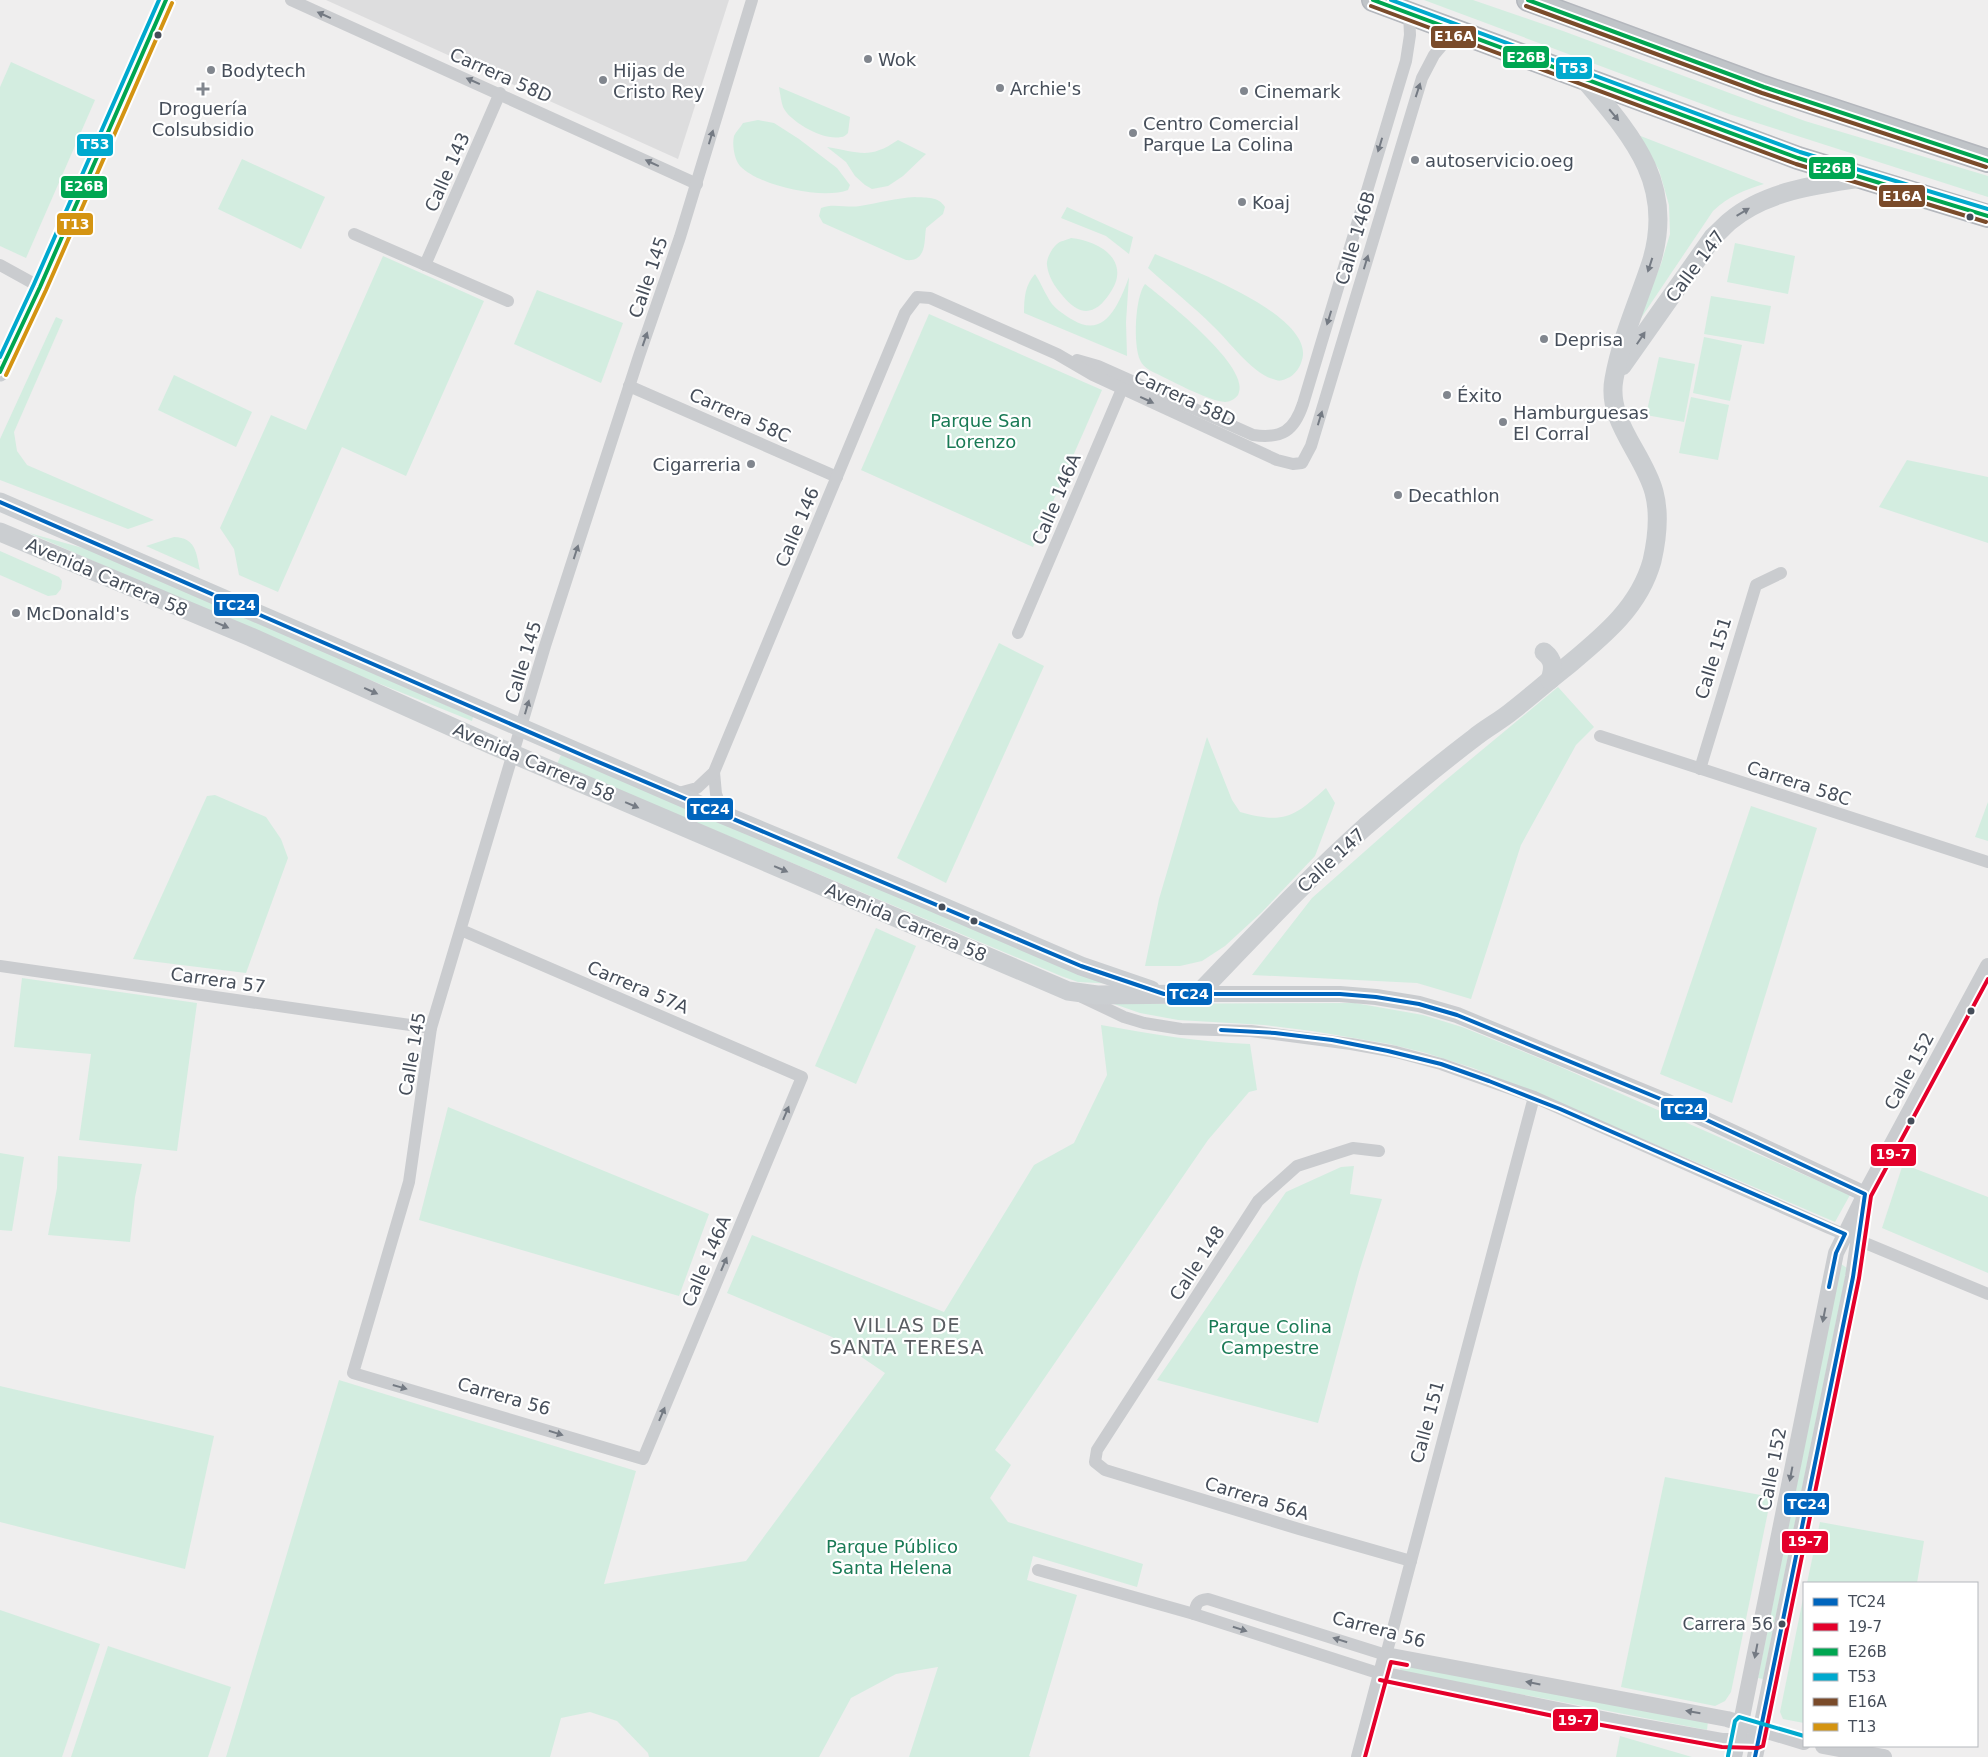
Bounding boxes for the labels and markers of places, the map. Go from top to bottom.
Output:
unlabelled marker [153,30,163,40]
place label: Wok [878,49,917,70]
marker: Wok [862,53,874,65]
place label: Bodytech [221,60,306,81]
place label: Hijas de Cristo Rey [613,60,705,102]
marker: Bodytech [205,64,217,76]
marker: Hijas de Cristo Rey [597,74,609,86]
place label: Archie's [1010,78,1081,99]
place label: Cinemark [1254,81,1341,102]
marker: Archie's [994,82,1006,94]
marker: Droguería Colsubsidio [197,83,209,95]
marker: Cinemark [1238,85,1250,97]
place label: Droguería Colsubsidio [152,98,254,140]
place label: Centro Comercial Parque La Colina [1143,113,1299,155]
marker: Centro Comercial Parque La Colina [1127,127,1139,139]
place label: autoservicio.oeg [1425,150,1574,171]
marker: autoservicio.oeg [1409,154,1421,166]
place label: Koaj [1252,192,1290,213]
marker: Koaj [1236,196,1248,208]
unlabelled marker [1965,212,1975,222]
place label: Deprisa [1554,329,1623,350]
marker: Deprisa [1538,333,1550,345]
place label: Éxito [1457,385,1502,406]
marker: Éxito [1441,389,1453,401]
place label: Hamburguesas El Corral [1513,402,1649,444]
marker: Hamburguesas El Corral [1497,416,1509,428]
place label: Cigarreria [652,454,741,475]
marker: Cigarreria [745,458,757,470]
place label: Decathlon [1408,485,1500,506]
marker: Decathlon [1392,489,1404,501]
place label: McDonald's [26,603,130,624]
marker: McDonald's [10,607,22,619]
unlabelled marker [937,902,947,912]
unlabelled marker [969,916,979,926]
unlabelled marker [1966,1006,1976,1016]
unlabelled marker [1906,1116,1916,1126]
place label: Carrera 56 [1683,1614,1773,1634]
marker: Carrera 56 [1777,1619,1787,1629]

